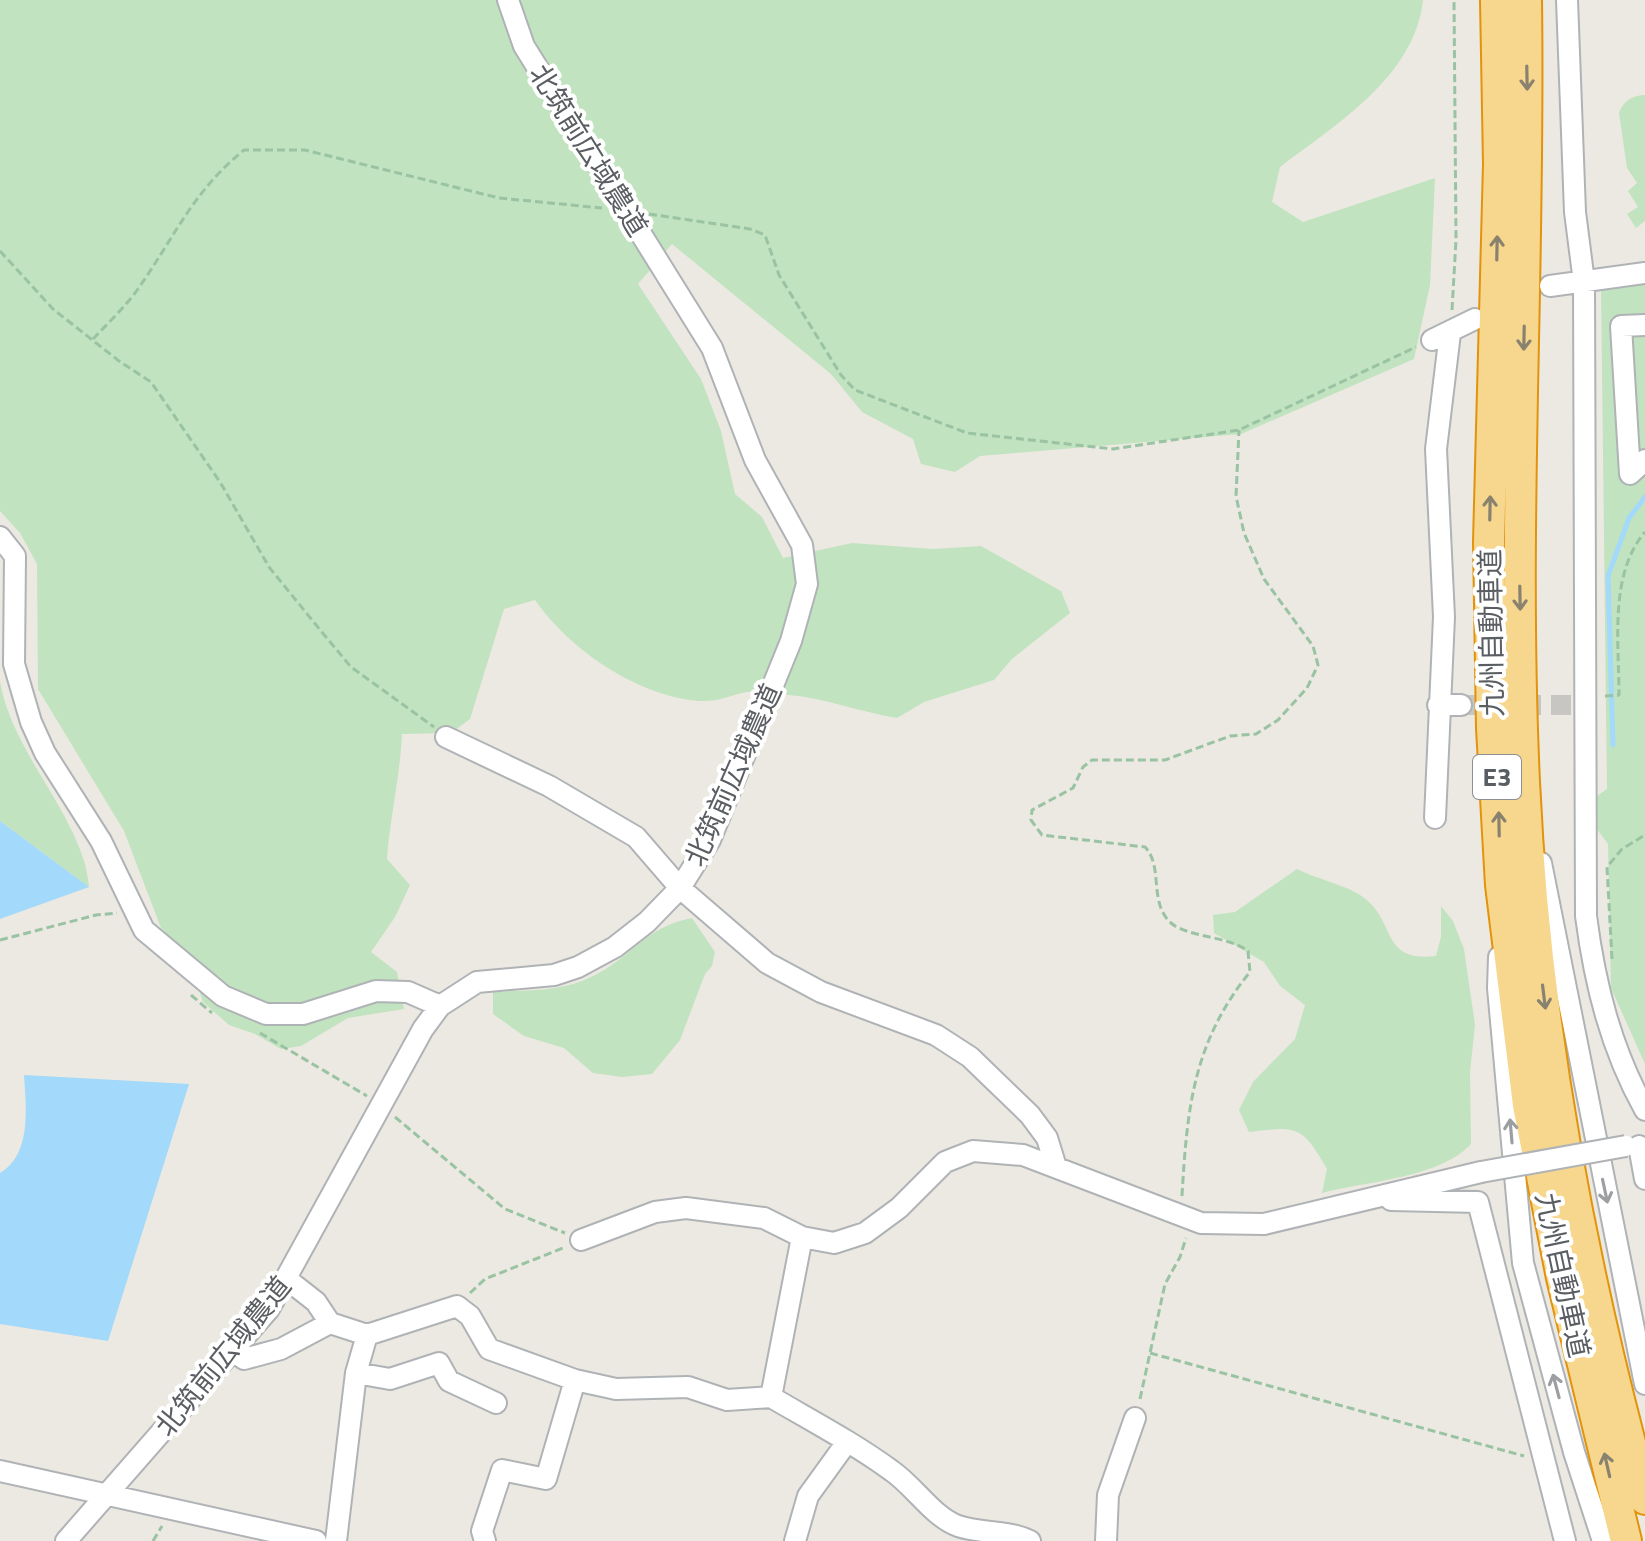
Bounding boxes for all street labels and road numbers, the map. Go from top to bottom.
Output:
street label: 北筑前広域農道 [519,55,660,244]
street label: 九州自動車道 [1468,549,1513,717]
street label: 北筑前広域農道 [673,677,792,873]
road number: E3 [1473,755,1521,799]
street label: 九州自動車道 [1525,1188,1602,1362]
street label: 北筑前広域農道 [144,1266,301,1445]

